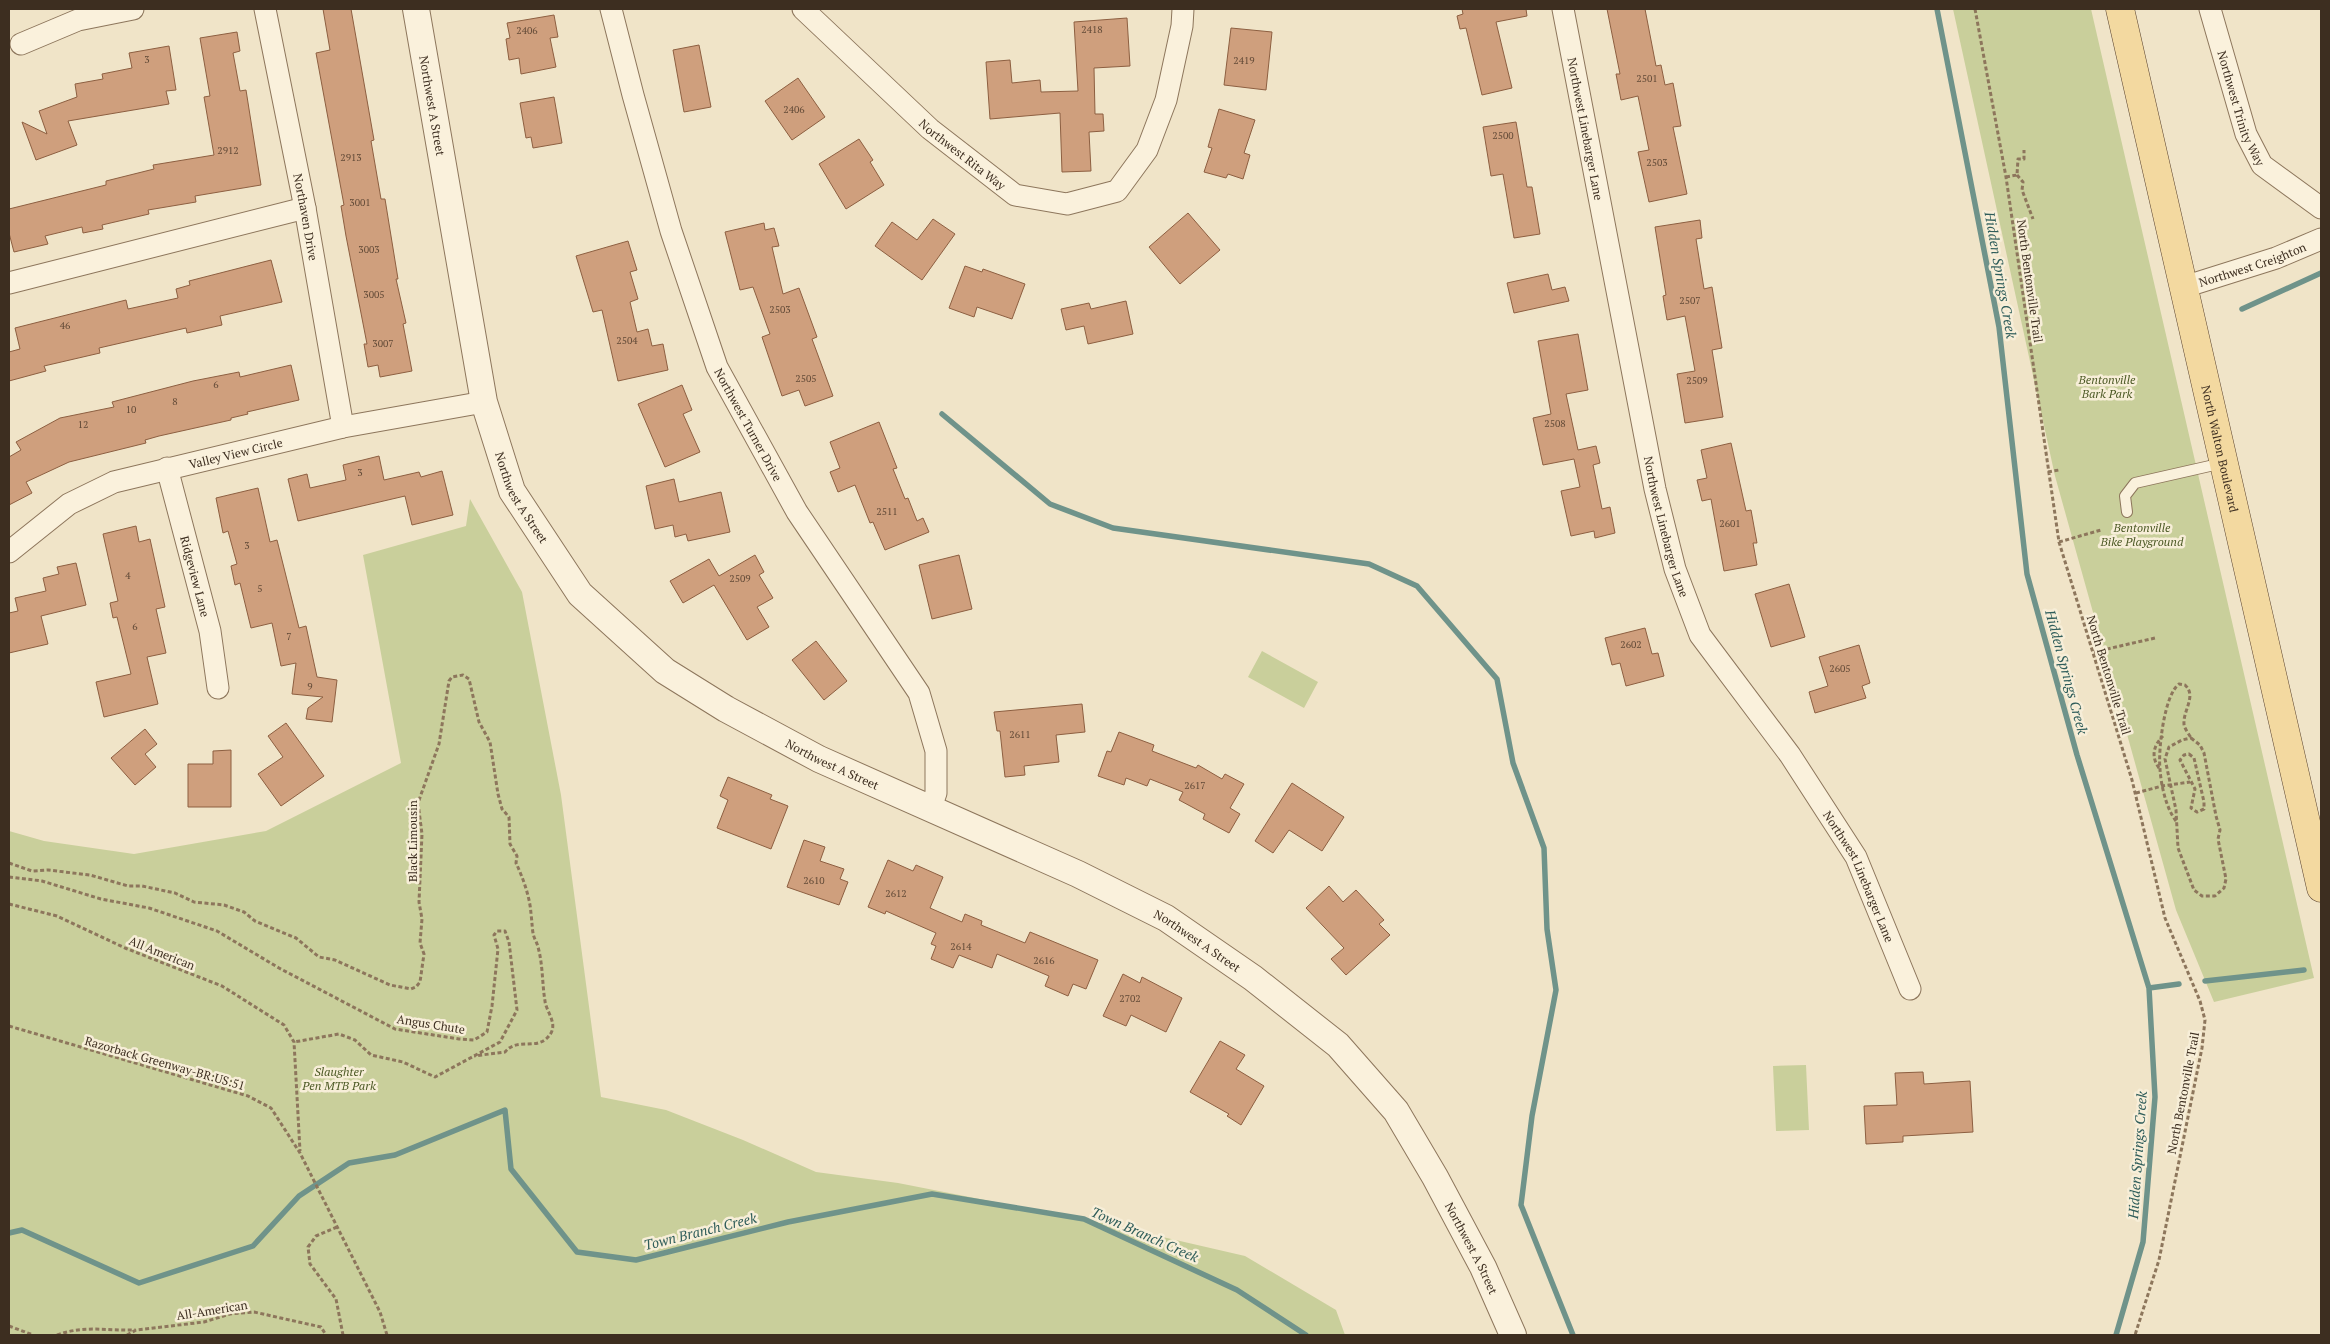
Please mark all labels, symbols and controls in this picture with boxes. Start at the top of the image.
house number: 2418 [1081,23,1103,36]
house number: 2406 [516,24,538,37]
street label: Northwest Trinity Way [2215,49,2269,169]
house number: 3 [144,53,150,66]
street label: Northwest A Street [417,54,449,157]
house number: 2419 [1233,54,1255,67]
street label: Northwest Linebarger Lane [1565,56,1607,201]
house number: 2501 [1636,72,1658,85]
house number: 2406 [783,103,805,116]
street label: Northwest Rita Way [916,115,1010,193]
house number: 2500 [1492,129,1514,142]
house number: 2912 [217,144,239,157]
house number: 2913 [340,151,362,164]
house number: 2503 [1646,156,1668,169]
street label: Northaven Drive [291,172,321,262]
house number: 3001 [349,196,371,209]
water label: Hidden Springs Creek [1980,209,2022,340]
street label: North Bentonville Trail [2014,219,2046,344]
street label: Northwest Creighton [2197,239,2308,289]
house number: 3003 [358,243,380,256]
house number: 3005 [363,288,385,301]
house number: 2507 [1679,294,1701,307]
house number: 2503 [769,303,791,316]
house number: 46 [60,319,71,332]
house number: 2504 [616,334,638,347]
house number: 3007 [372,337,394,350]
street label: Northwest Turner Drive [711,365,786,483]
house number: 2505 [795,372,817,385]
park label: Bentonville Bark Park [2078,372,2136,401]
house number: 2509 [1686,374,1708,387]
house number: 6 [213,378,219,391]
street label: North Walton Boulevard [2199,384,2242,514]
house number: 8 [172,395,178,408]
house number: 10 [126,403,136,416]
house number: 2508 [1544,417,1566,430]
house number: 12 [78,418,88,431]
street label: Valley View Circle [187,434,284,471]
street label: Northwest A Street [493,450,552,546]
street label: Northwest Linebarger Lane [1641,455,1692,599]
house number: 3 [357,466,363,479]
house number: 2511 [876,505,898,518]
house number: 2601 [1719,517,1741,530]
park label: Bentonville Bike Playground [2100,520,2184,549]
street label: Ridgeview Lane [178,534,213,619]
house number: 3 [244,539,250,552]
house number: 4 [125,569,131,582]
house number: 2509 [729,572,751,585]
house number: 5 [257,582,263,595]
water label: Hidden Springs Creek [2041,607,2093,737]
street label: North Bentonville Trail [2084,613,2134,737]
house number: 6 [132,620,138,633]
house number: 7 [286,630,292,643]
house number: 2602 [1620,638,1642,651]
house number: 2605 [1829,662,1851,675]
house number: 9 [307,680,313,693]
house number: 2611 [1009,728,1031,741]
street label: Northwest A Street [783,735,882,792]
house number: 2617 [1184,779,1206,792]
street label: Black Limousin [405,800,420,882]
street label: Northwest Linebarger Lane [1820,808,1898,944]
house number: 2610 [803,874,825,887]
house number: 2612 [885,887,907,900]
street label: Northwest A Street [1152,906,1244,975]
street label: All American [127,933,197,973]
house number: 2614 [950,940,972,953]
house number: 2616 [1033,954,1055,967]
house number: 2702 [1119,992,1141,1005]
street label: Angus Chute [396,1011,466,1037]
street label: North Bentonville Trail [2164,1030,2202,1155]
street label: Razorback Greenway-BR:US:51 [83,1033,247,1093]
park label: Slaughter Pen MTB Park [301,1064,376,1093]
water label: Hidden Springs Creek [2123,1090,2151,1221]
street label: Northwest A Street [1442,1199,1502,1297]
water label: Town Branch Creek [1088,1202,1202,1266]
water label: Town Branch Creek [642,1208,759,1254]
street label: All-American [175,1297,249,1323]

